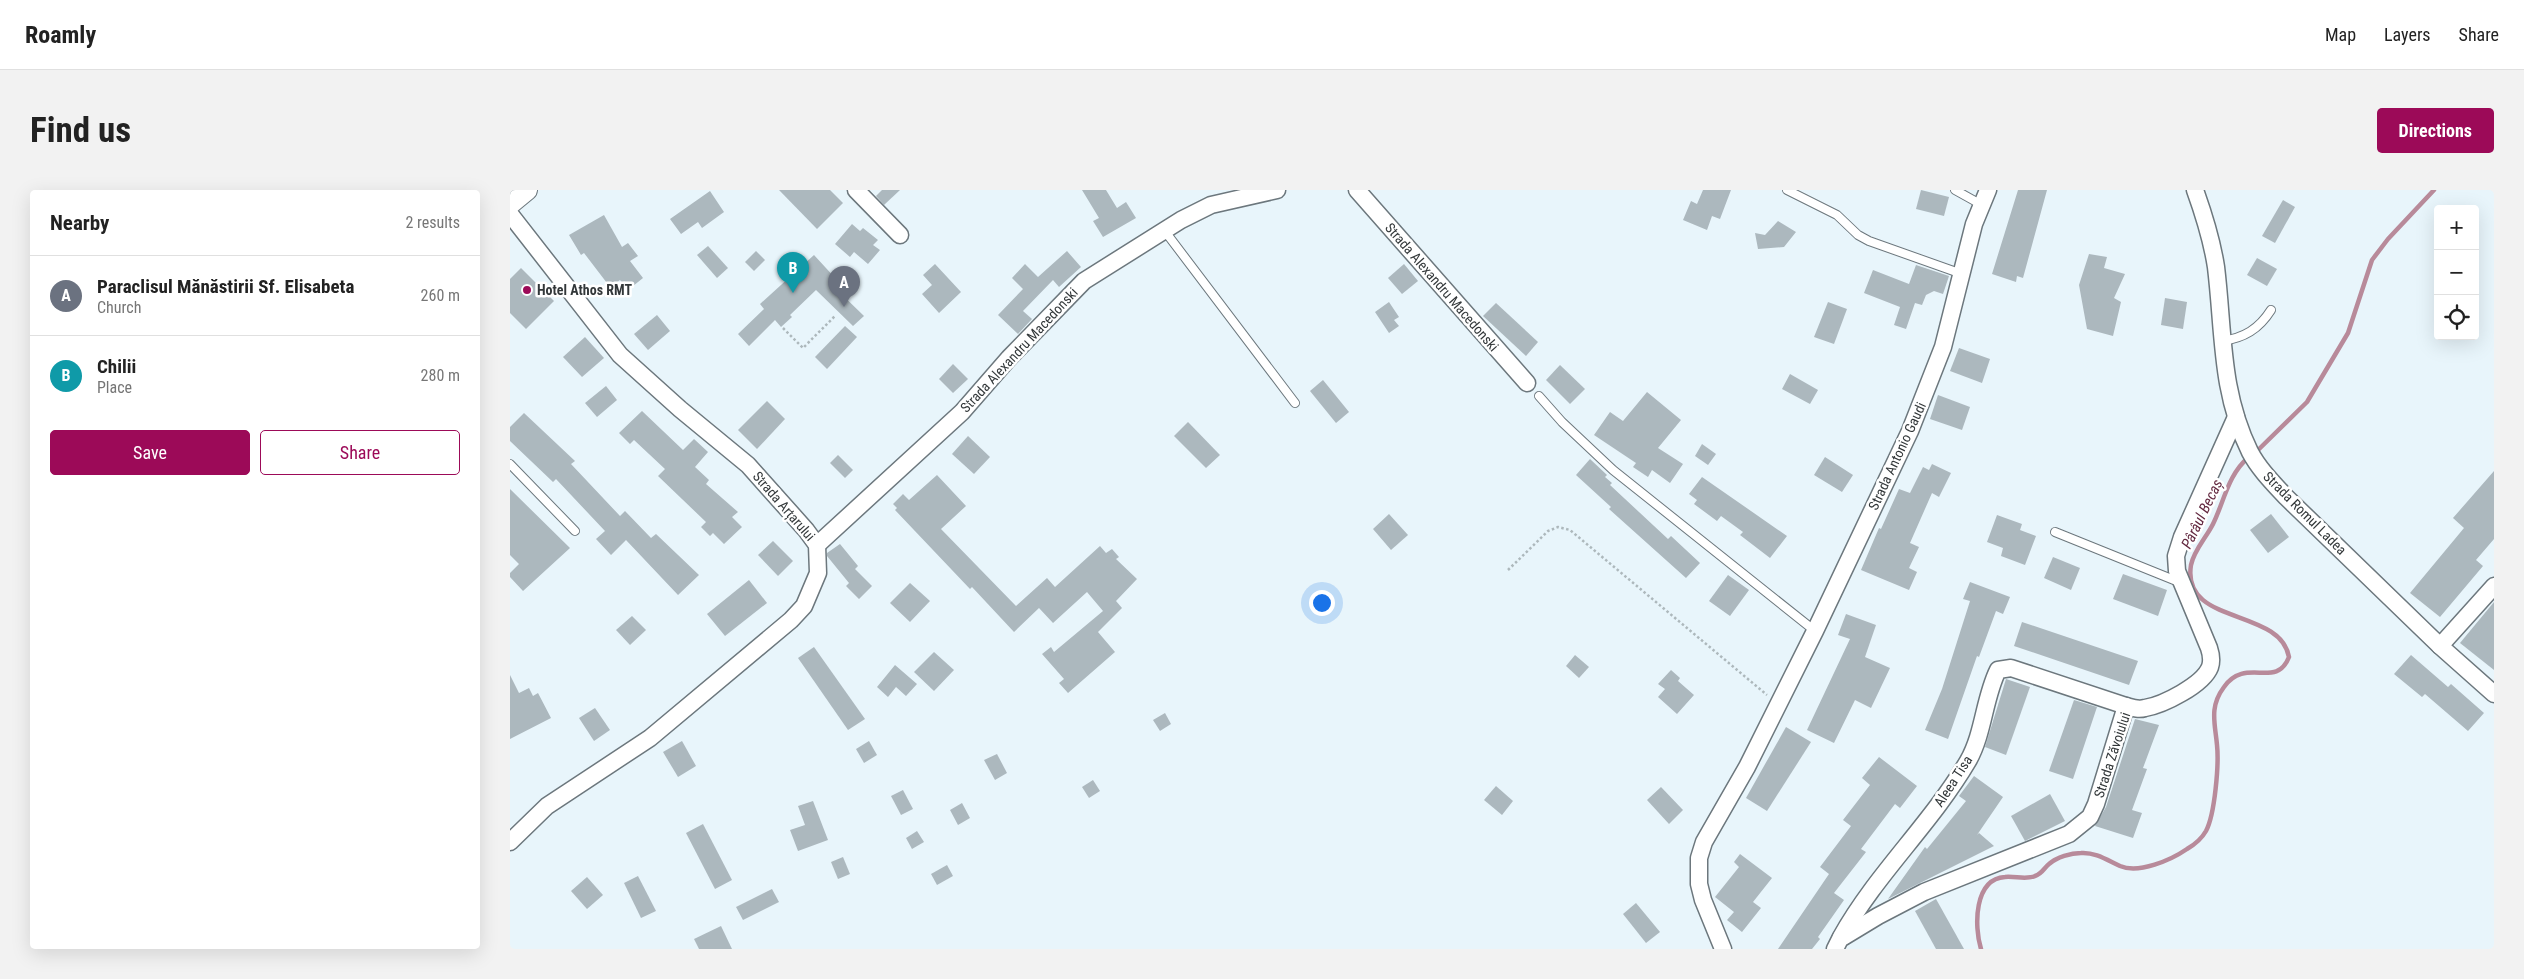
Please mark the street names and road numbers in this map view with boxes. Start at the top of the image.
street label: Strada Alexandru Macedonski [1382,220,1502,354]
street label: Strada Alexandru Macedonski [957,284,1081,416]
street label: Strada Antonio Gaudi [1865,400,1929,512]
street label: Strada Arțarului [749,468,818,545]
street label: Strada Romul Ladea [2260,468,2350,558]
street label: Strada Zăvoiului [2091,710,2133,800]
street label: Aleea Tisa [1931,752,1975,810]

